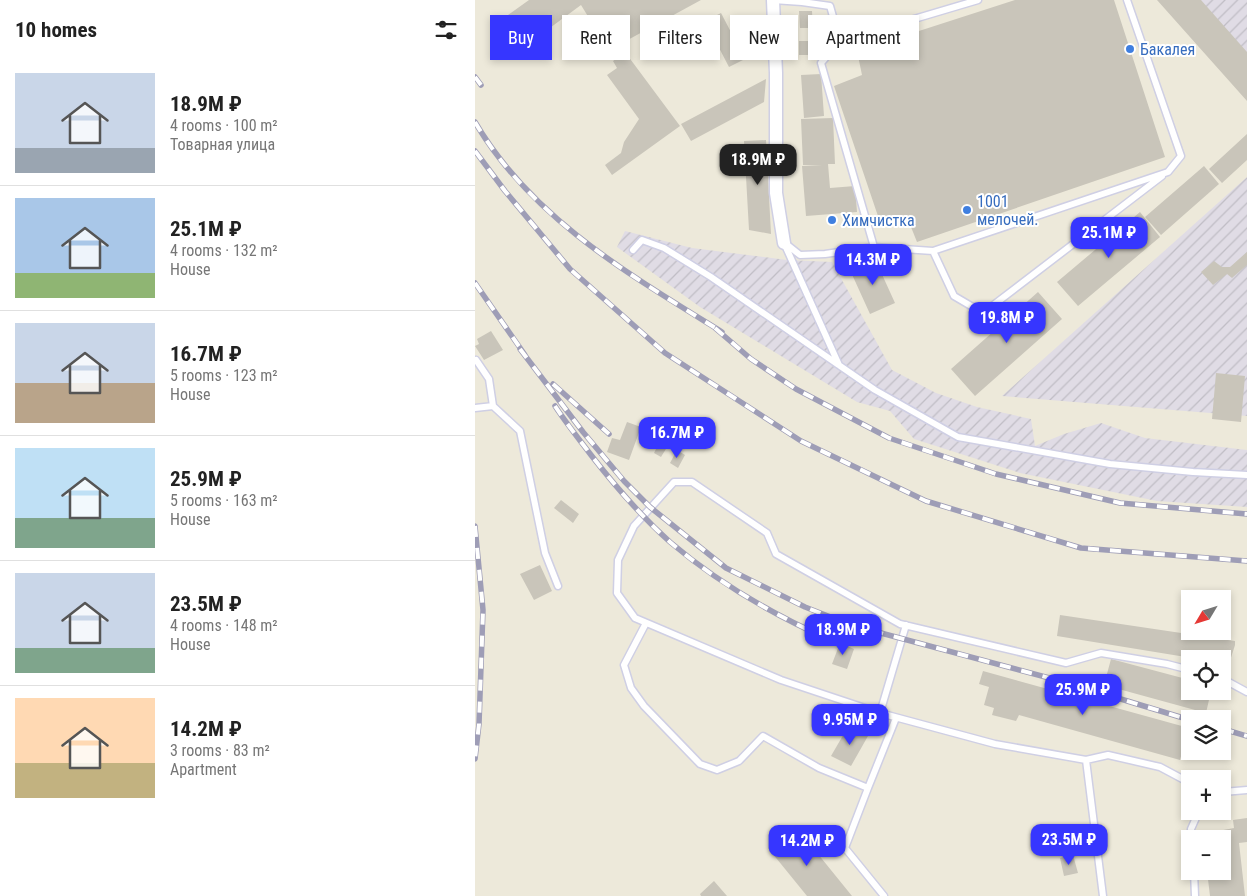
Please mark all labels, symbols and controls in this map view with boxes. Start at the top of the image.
chip: Buy [490,15,552,60]
chip: Rent [562,15,630,60]
chip: Filters [640,15,720,60]
chip: New [730,15,798,60]
chip: Apartment [808,15,919,60]
icon: filters [432,16,460,44]
text: 10 homes [15,18,97,42]
place label: Бакалея [1140,40,1195,59]
marker: Бакалея [1124,43,1136,55]
text: 18.9M ₽ [170,92,242,116]
icon: home [55,93,115,153]
text: 4 rooms · 100 m² [170,116,278,135]
text: Товарная улица [170,135,275,154]
pin: 18.9M ₽ [712,144,804,186]
text: 18.9M ₽ [731,150,785,169]
place label: 1001 мелочей. [977,192,1039,229]
marker: 1001 мелочей. [961,204,973,216]
place label: Химчистка [842,211,915,230]
marker: Химчистка [826,214,838,226]
pin: 25.1M ₽ [1063,216,1155,259]
text: 25.1M ₽ [170,217,242,241]
icon: home [55,218,115,278]
text: 25.1M ₽ [1082,223,1136,242]
text: 4 rooms · 132 m² [170,241,278,260]
pin: 14.3M ₽ [827,244,919,286]
text: 14.3M ₽ [846,250,900,269]
text: House [170,260,210,279]
pin: 19.8M ₽ [961,302,1053,344]
text: 19.8M ₽ [980,308,1034,327]
text: 16.7M ₽ [170,342,242,366]
icon: home [55,343,115,403]
text: 5 rooms · 123 m² [170,366,278,385]
text: House [170,385,210,404]
pin: 16.7M ₽ [631,416,723,459]
text: 16.7M ₽ [650,423,704,442]
text: 25.9M ₽ [170,467,242,491]
icon: home [55,468,115,528]
text: 5 rooms · 163 m² [170,491,278,510]
text: House [170,510,210,529]
north arrow [1181,590,1231,640]
map controls [1181,590,1231,880]
text: 23.5M ₽ [170,592,242,616]
icon: home [55,593,115,653]
pin: 18.9M ₽ [797,614,889,656]
text: 4 rooms · 148 m² [170,616,278,635]
text: 18.9M ₽ [816,620,870,639]
text: House [170,635,210,654]
button: locate [1181,650,1231,700]
pin: 25.9M ₽ [1037,674,1129,716]
text: 25.9M ₽ [1056,680,1110,699]
pin: 9.95M ₽ [804,704,896,746]
text: 9.95M ₽ [823,710,877,729]
button: layers [1181,710,1231,760]
text: 14.2M ₽ [170,717,242,741]
icon: home [55,718,115,778]
text: 3 rooms · 83 m² [170,741,270,760]
text: Apartment [170,760,237,779]
button: + [1181,770,1231,820]
pin: 14.2M ₽ [761,824,853,867]
pin: 23.5M ₽ [1023,824,1115,866]
text: 23.5M ₽ [1042,830,1096,849]
button: − [1181,830,1231,880]
text: 14.2M ₽ [780,831,834,850]

